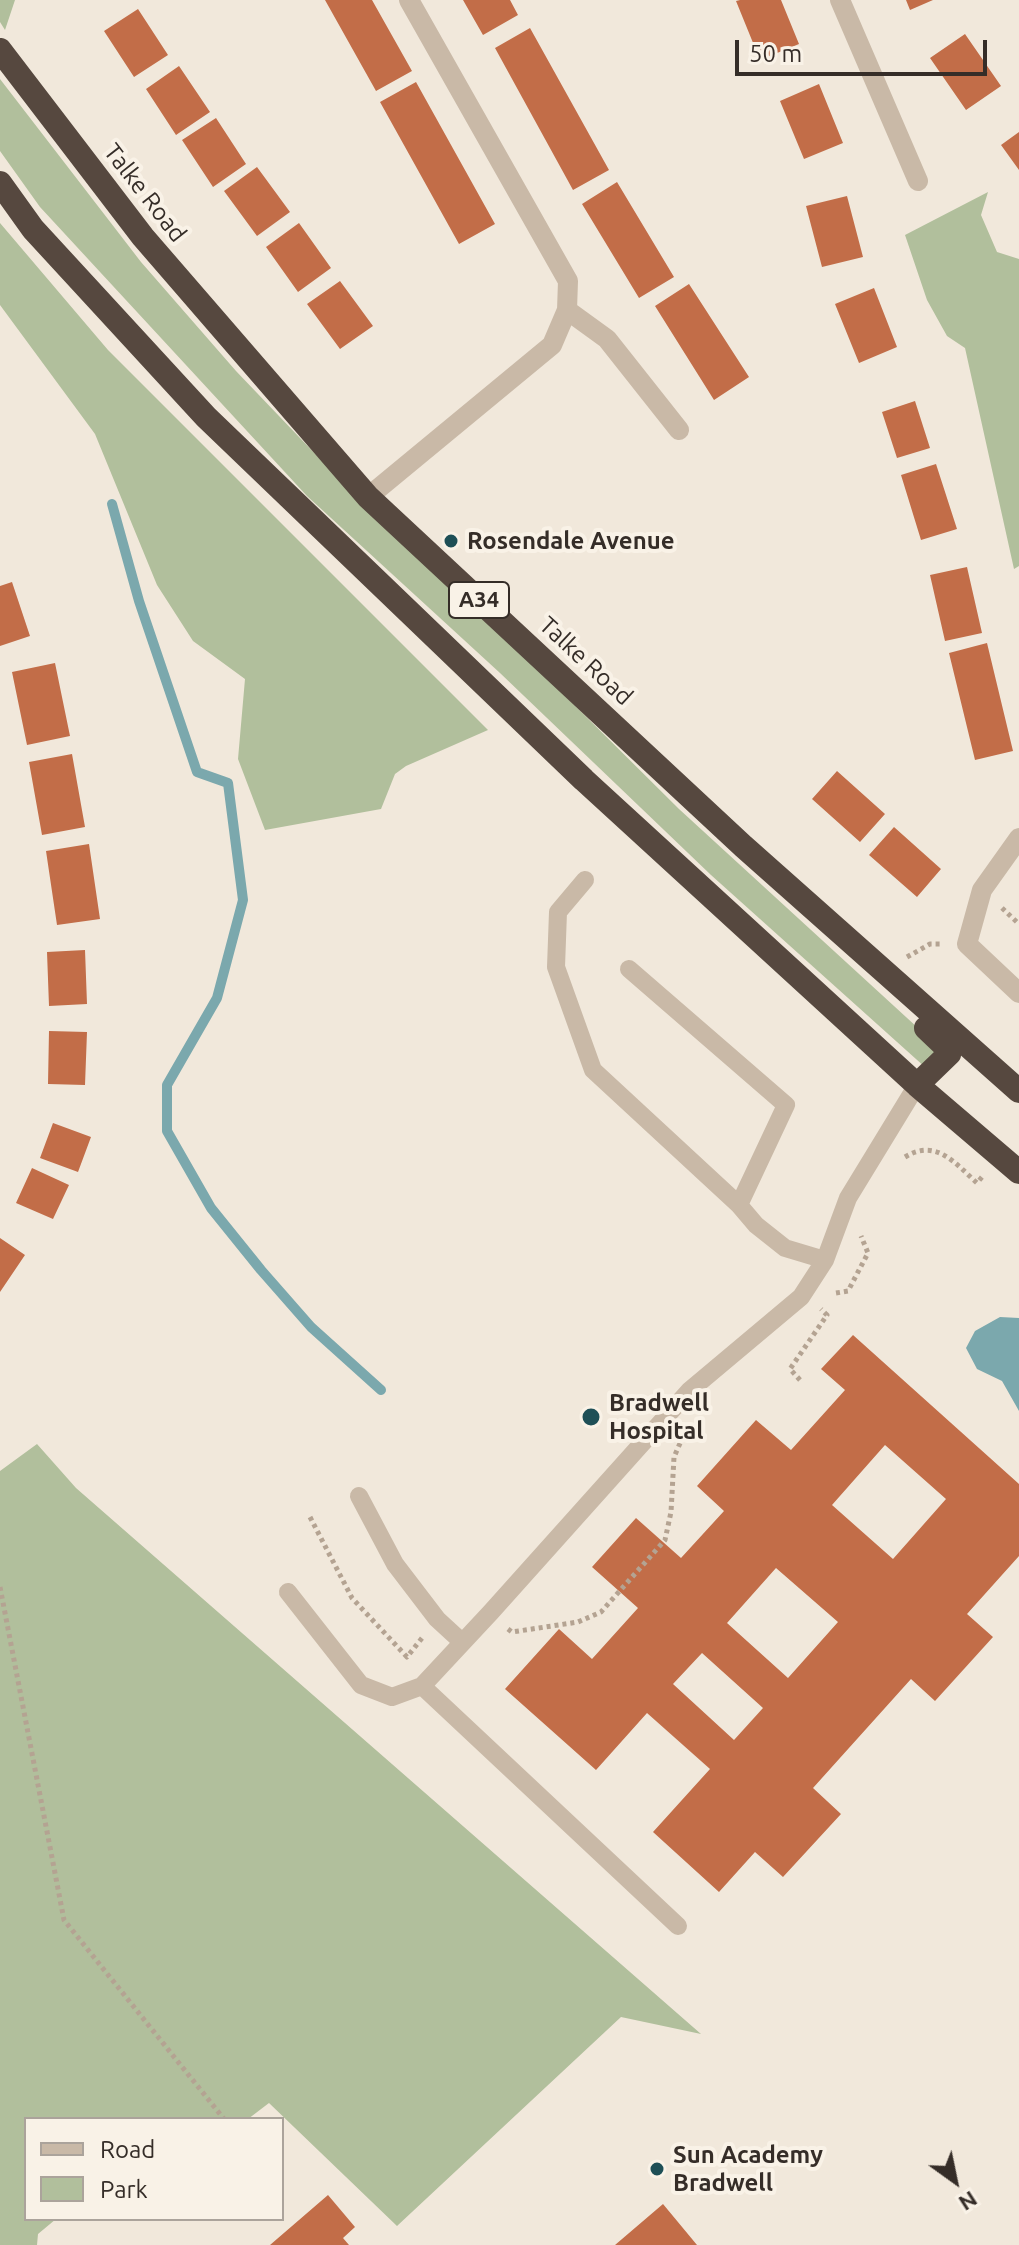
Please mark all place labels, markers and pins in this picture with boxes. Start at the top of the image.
place label: Rosendale Avenue [467,527,675,555]
marker: Rosendale Avenue [442,532,460,550]
place label: Bradwell Hospital [609,1389,709,1445]
marker: Bradwell Hospital [580,1406,602,1428]
place label: Sun Academy Bradwell [673,2141,823,2197]
marker: Sun Academy Bradwell [648,2160,666,2178]

